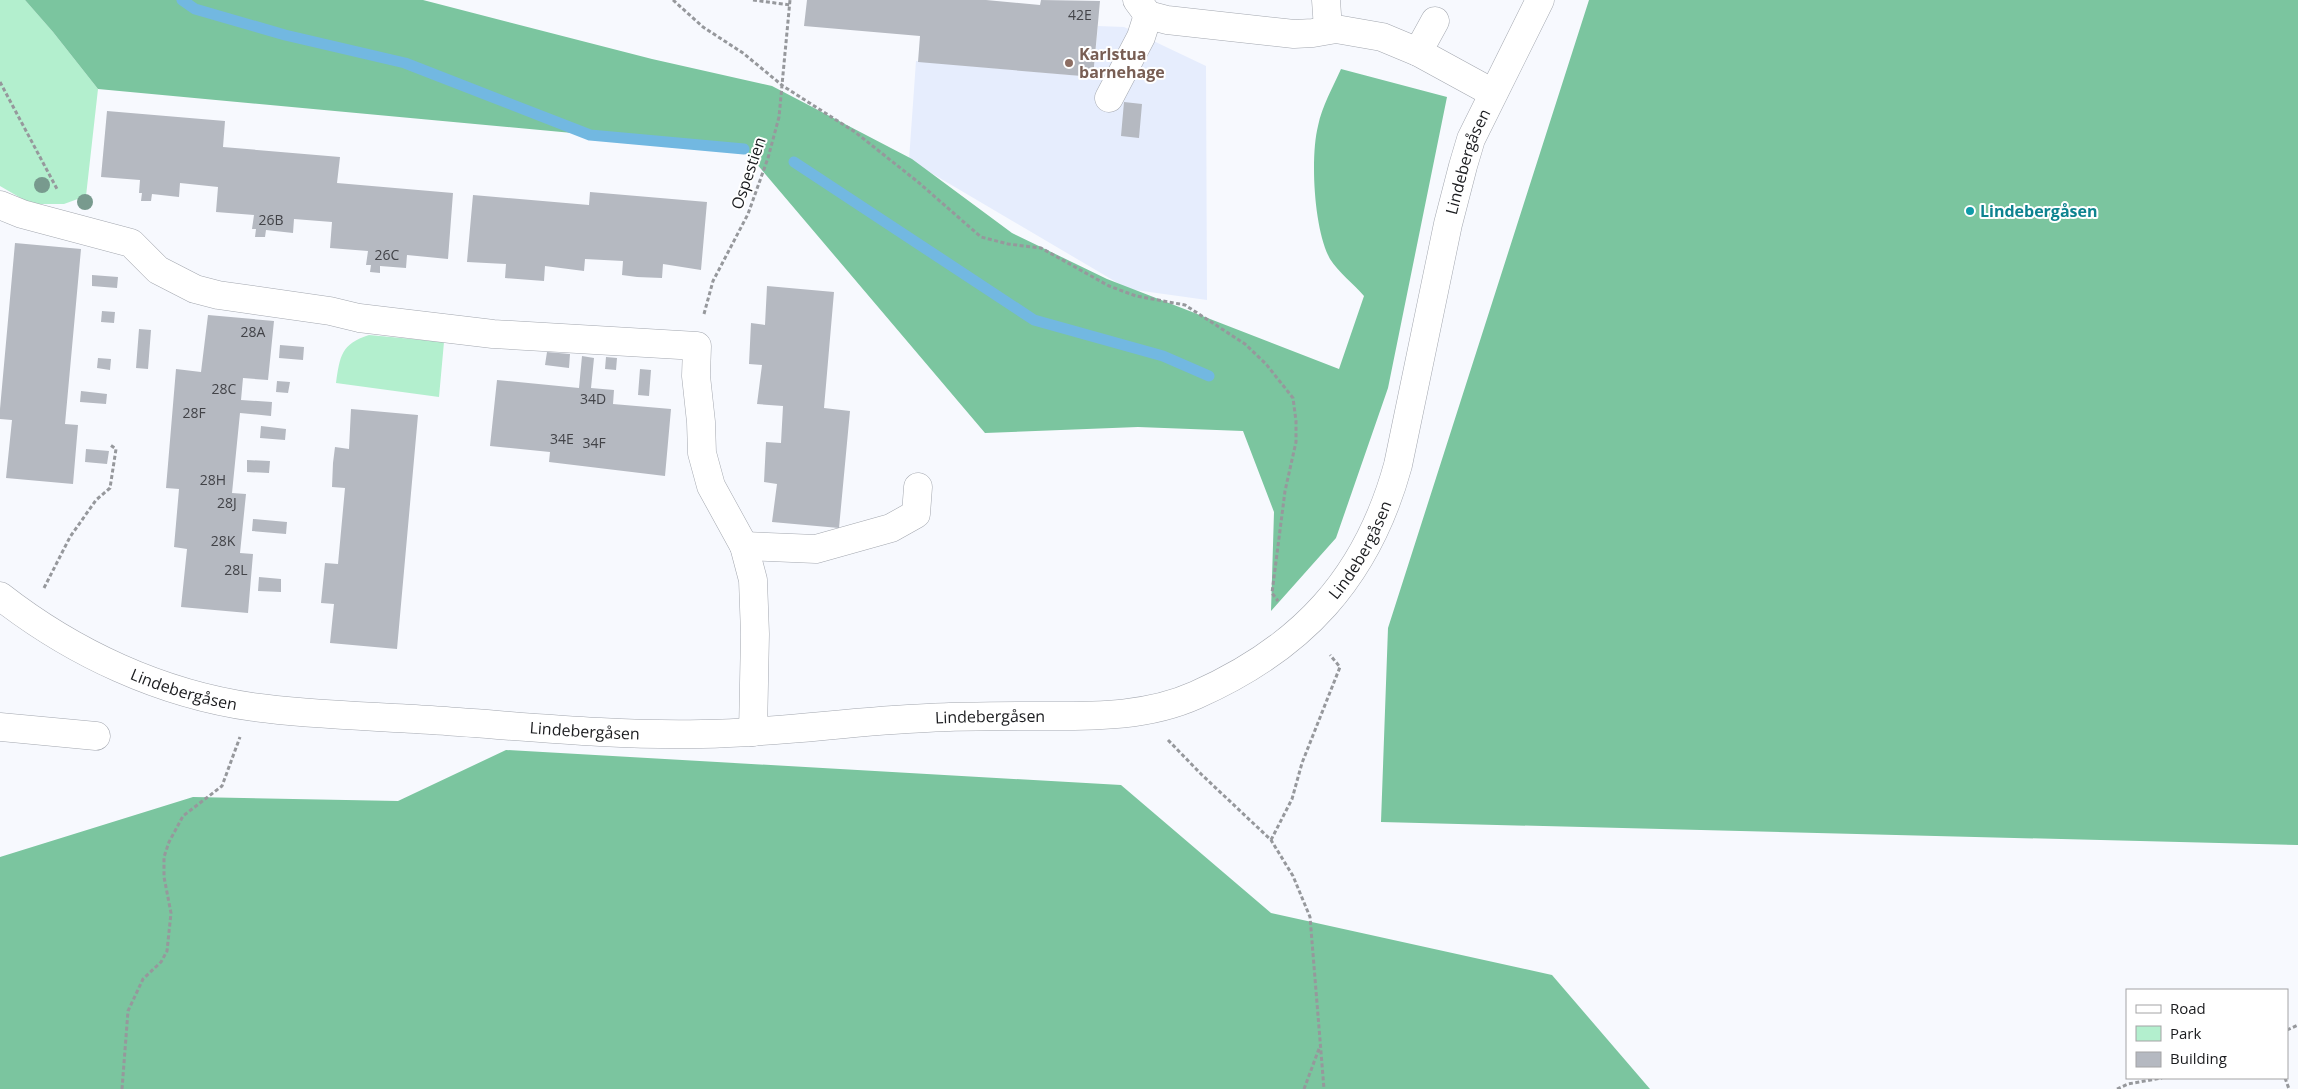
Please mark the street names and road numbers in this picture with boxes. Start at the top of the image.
street label: Lindebergåsen [1440,105,1495,217]
street label: Ospestien [725,134,771,212]
street label: Lindebergåsen [1323,497,1397,604]
street label: Lindebergåsen [127,663,239,715]
street label: Lindebergåsen [934,705,1045,729]
street label: Lindebergåsen [529,716,640,745]

